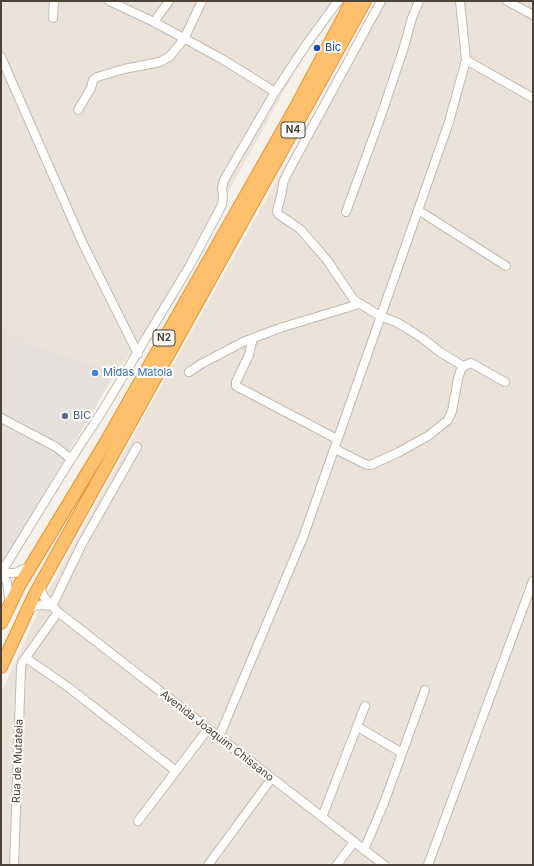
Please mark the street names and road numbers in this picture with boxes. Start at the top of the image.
road number: N4 [281,122,305,138]
road number: N2 [153,330,175,346]
street label: Avenida Joaquim Chissano [158,688,276,784]
street label: Rua de Mutateia [10,719,26,803]

